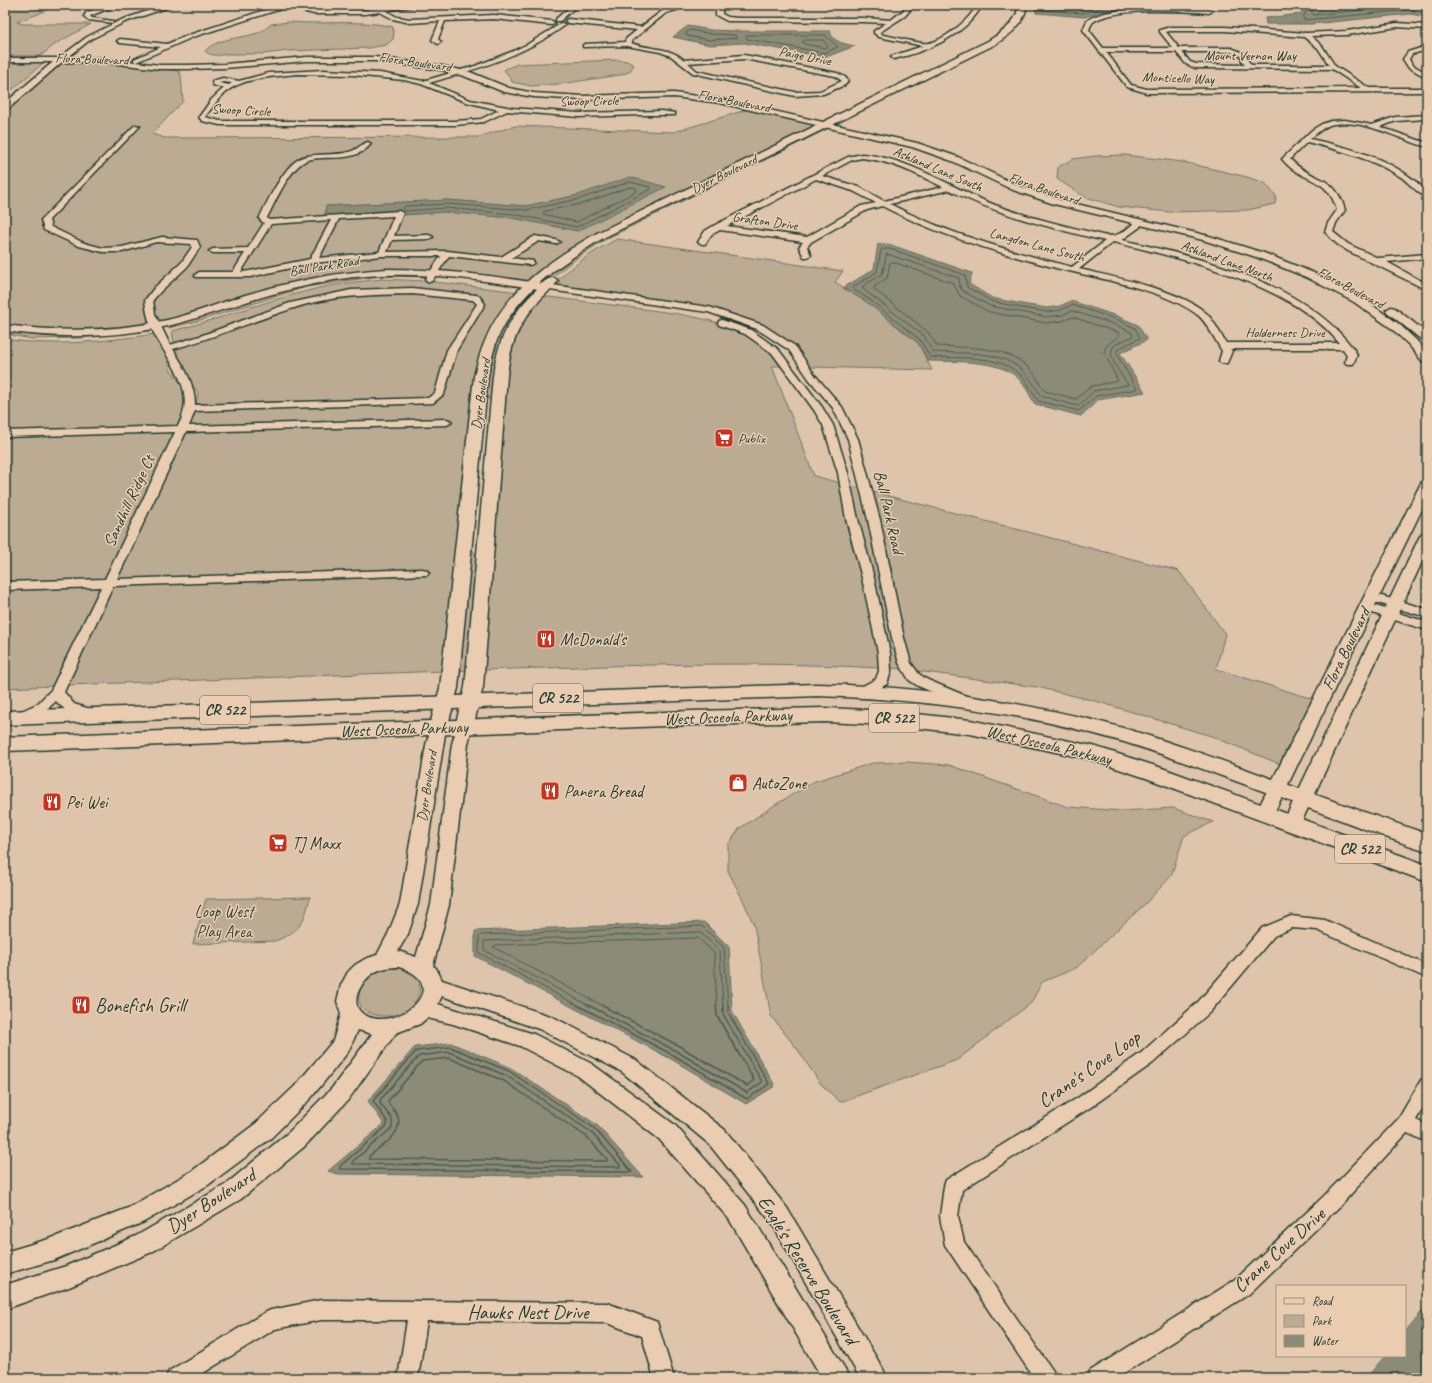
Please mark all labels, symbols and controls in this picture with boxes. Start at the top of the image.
street label: Paige Drive [778,43,834,70]
street label: Mount Vernon Way [1204,47,1297,64]
street label: Flora Boulevard [378,48,455,76]
street label: Flora Boulevard [55,49,131,69]
street label: Monticello Way [1142,68,1215,88]
street label: Flora Boulevard [696,86,774,117]
street label: Swoop Circle [560,92,620,110]
street label: Swoop Circle [211,100,272,120]
street label: Ashland Lane South [891,143,986,196]
street label: Dyer Boulevard [688,150,762,197]
street label: Flora Boulevard [1007,169,1084,210]
street label: Grafton Drive [731,208,800,234]
street label: Langdon Lane South [988,224,1088,266]
street label: Ashland Lane North [1179,237,1276,286]
street label: Ball Park Road [288,252,362,280]
street label: Flora Boulevard [1315,263,1389,314]
street label: Holderness Drive [1245,324,1326,341]
street label: Dyer Boulevard [468,355,495,430]
supermarket icon: Publix [713,427,735,449]
place label: Publix [738,430,766,447]
street label: Sandhill Ridge Ct [99,450,160,550]
street label: Ball Park Road [869,468,910,559]
street label: Flora Boulevard [1317,602,1376,694]
restaurant icon: McDonald's [535,628,557,650]
place label: McDonald's [560,629,628,650]
road number: CR 522 [533,684,583,712]
road number: CR 522 [200,696,250,724]
street label: West Osceola Parkway [664,704,793,730]
road number: CR 522 [869,704,919,732]
street label: West Osceola Parkway [340,716,469,742]
street label: West Osceola Parkway [984,720,1115,770]
street label: Dyer Boulevard [413,747,441,822]
shop icon: AutoZone [727,772,749,794]
place label: AutoZone [752,773,808,794]
restaurant icon: Panera Bread [539,780,561,802]
place label: Panera Bread [564,781,645,802]
restaurant icon: Pei Wei [41,791,63,813]
place label: Pei Wei [66,792,109,813]
supermarket icon: TJ Maxx [267,832,289,854]
place label: TJ Maxx [292,833,342,854]
road number: CR 522 [1335,835,1385,863]
park label: Loop West Play Area [195,901,256,942]
place label: Bonefish Grill [95,993,189,1018]
restaurant icon: Bonefish Grill [70,994,92,1016]
street label: Crane's Cove Loop [1033,1024,1146,1113]
street label: Dyer Boulevard [162,1161,263,1239]
street label: Eagle's Reserve Boulevard [752,1191,866,1352]
street label: Crane Cove Drive [1228,1201,1332,1298]
legend [1276,1285,1406,1357]
text: Road [1312,1293,1334,1309]
street label: Hawks Nest Drive [468,1300,590,1325]
text: Park [1312,1313,1333,1329]
text: Water [1312,1333,1340,1349]

